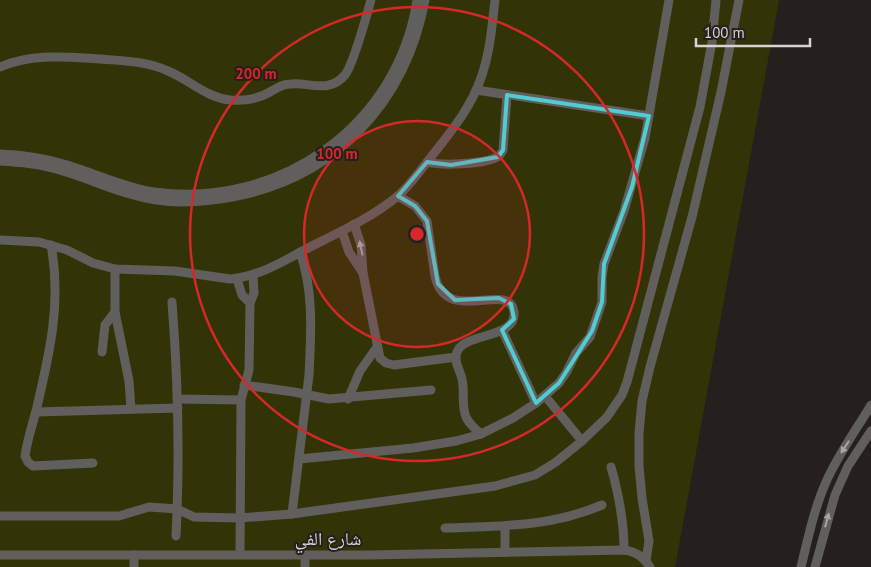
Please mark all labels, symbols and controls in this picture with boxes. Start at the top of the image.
scale bar [696,15,810,47]
text: 100 m [704,23,745,42]
text: 200 m [235,64,277,83]
text: 100 m [316,144,358,163]
centre of rings [408,225,426,243]
one-way arrow [357,240,365,256]
one-way arrow [841,440,850,454]
one-way arrow [823,512,831,527]
street label: شارع الفي [295,527,361,554]

